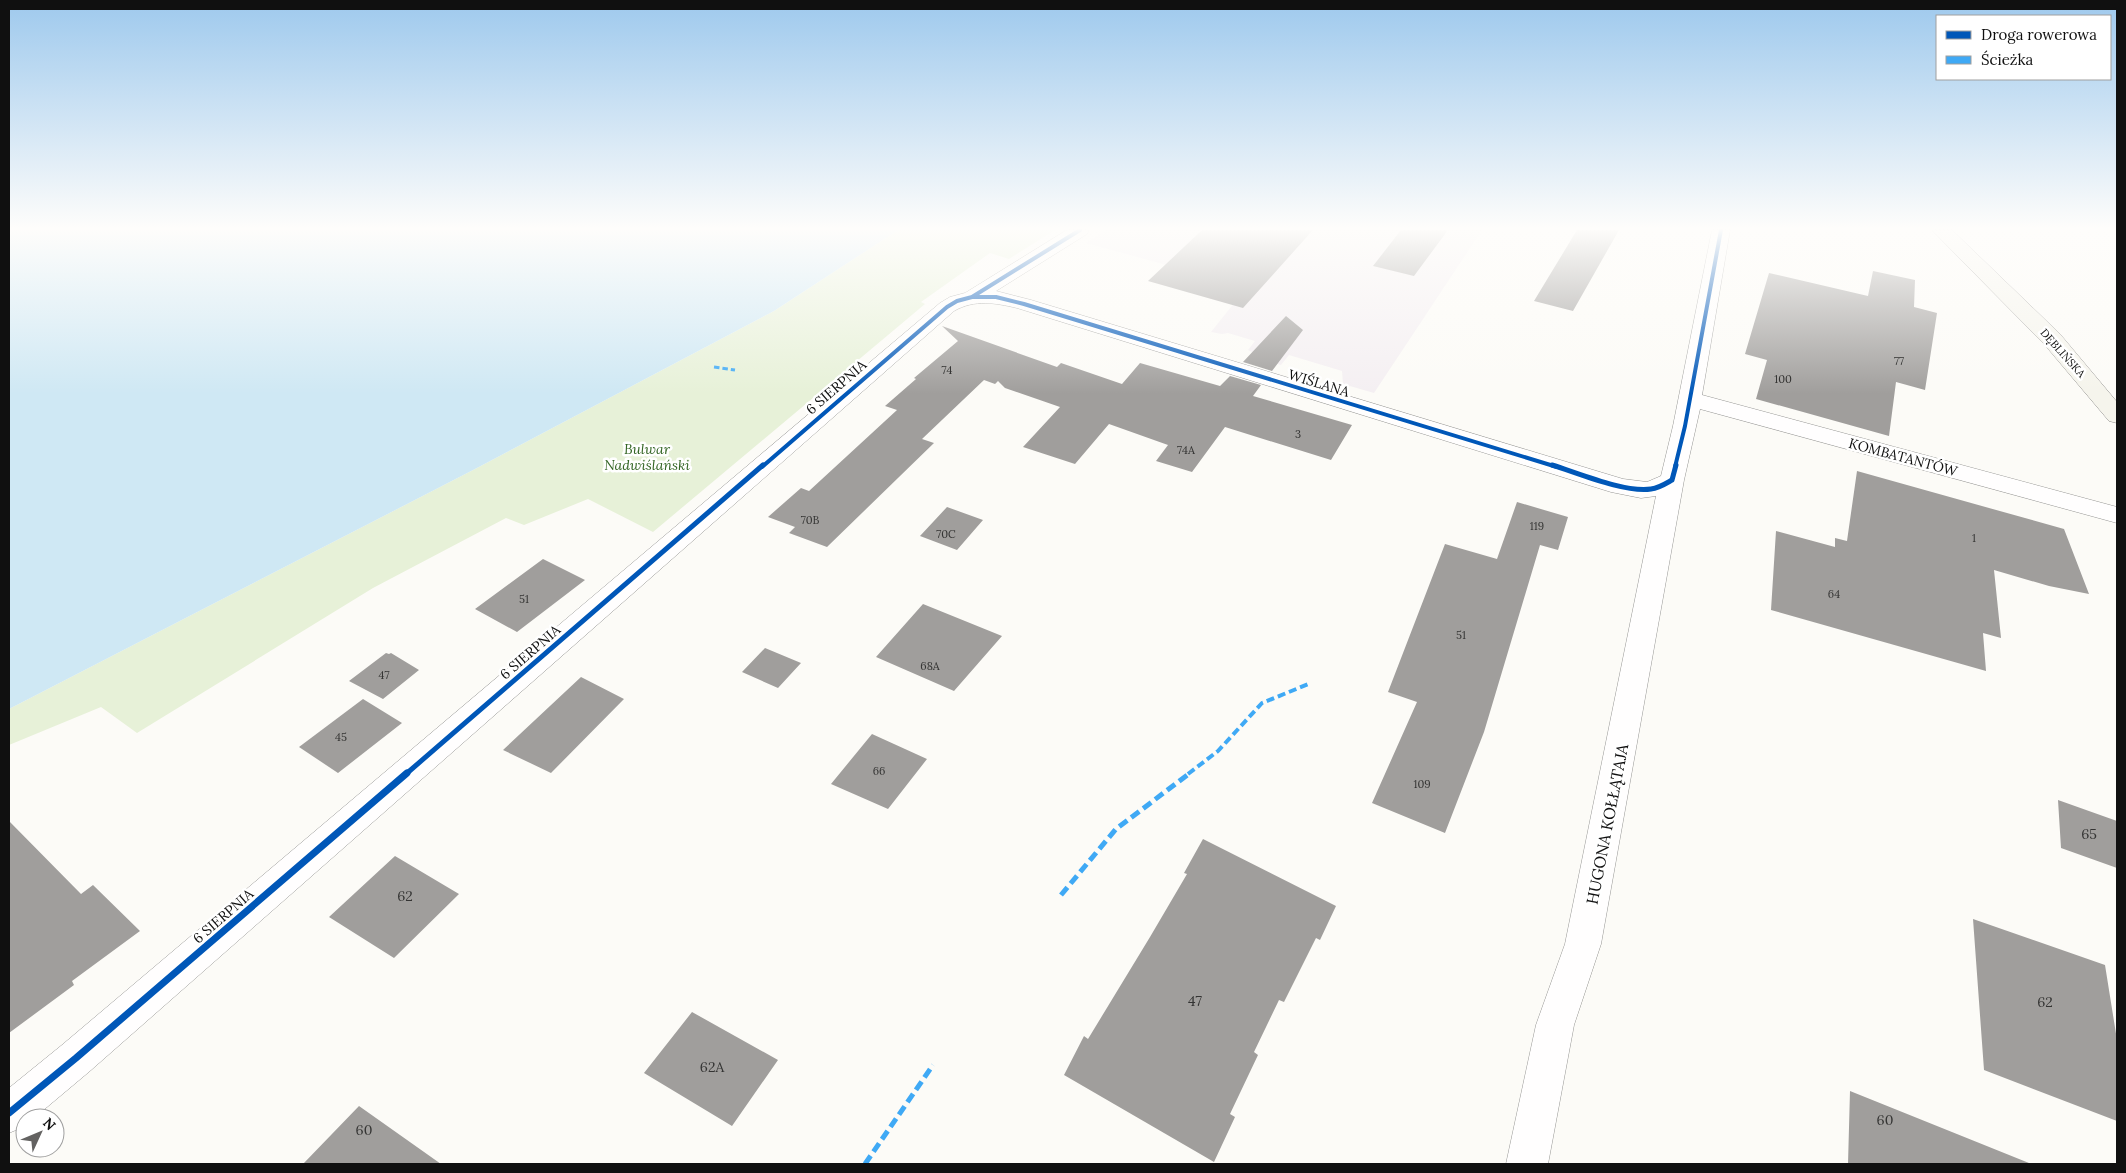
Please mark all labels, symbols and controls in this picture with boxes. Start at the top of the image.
legend [1936,15,2111,80]
text: Droga rowerowa [1981,25,2097,44]
text: Ścieżka [1981,50,2034,69]
street label: DĘBLIŃSKA [2037,326,2089,381]
house number: 77 [1894,354,1904,368]
street label: 6 SIERPNIA [802,356,870,418]
house number: 74 [942,363,952,377]
street label: WIŚLANA [1286,365,1352,401]
house number: 100 [1774,372,1792,386]
house number: 3 [1295,427,1301,441]
street label: KOMBATANTÓW [1847,434,1960,480]
park label: Bulwar Nadwiślański [604,440,690,474]
house number: 74A [1177,443,1196,457]
house number: 70B [801,513,820,527]
house number: 119 [1530,519,1544,533]
house number: 70C [936,527,956,541]
house number: 1 [1972,531,1976,545]
house number: 64 [1828,587,1840,601]
house number: 51 [519,592,529,606]
street label: 6 SIERPNIA [496,621,564,683]
house number: 51 [1456,628,1466,642]
house number: 68A [920,659,941,673]
house number: 47 [378,668,390,682]
house number: 45 [335,730,347,744]
street label: HUGONA KOŁŁĄTAJA [1582,741,1633,906]
house number: 66 [873,764,885,778]
house number: 109 [1413,777,1431,791]
house number: 65 [2081,825,2097,843]
street label: 6 SIERPNIA [189,885,257,947]
house number: 62 [397,887,413,905]
house number: 47 [1188,992,1203,1010]
house number: 62 [2037,993,2053,1011]
house number: 62A [700,1058,724,1076]
north arrow [15,1108,65,1158]
house number: 60 [1877,1111,1893,1129]
text: N [39,1114,60,1134]
house number: 60 [356,1121,372,1139]

